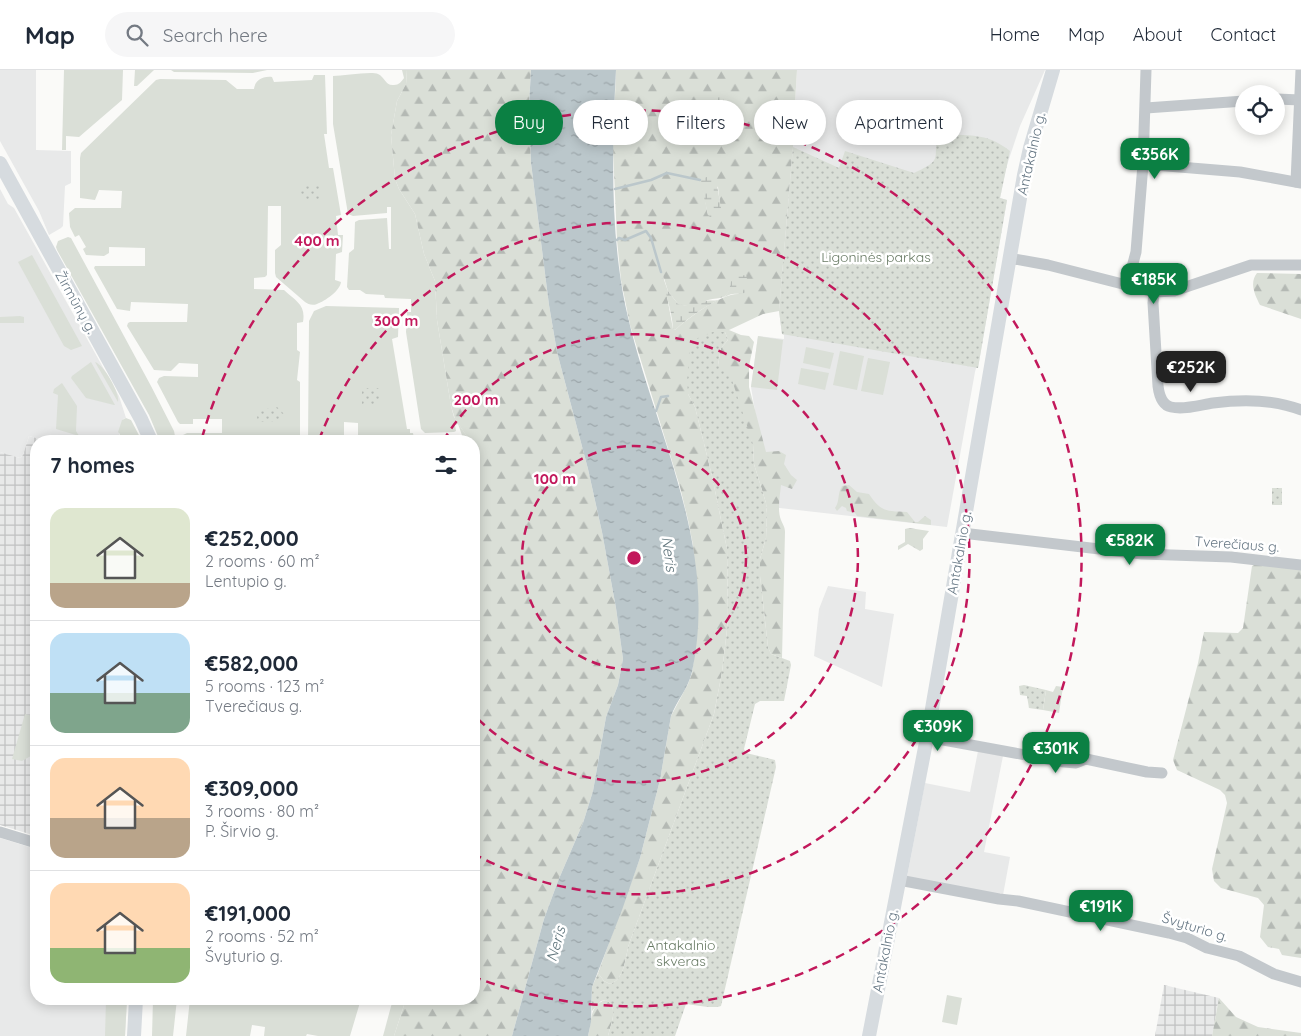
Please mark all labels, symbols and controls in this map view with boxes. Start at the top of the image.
search box [105,12,455,57]
text: Map [25,20,75,50]
icon: search [123,21,151,49]
text: Search here [163,23,268,47]
text: Home [990,23,1040,46]
text: Map [1068,23,1105,46]
text: About [1133,23,1183,46]
text: Contact [1211,23,1276,46]
map controls [1235,85,1285,135]
button: locate [1235,85,1285,135]
chip: Buy [495,100,563,145]
chip: Rent [573,100,648,145]
chip: Filters [658,100,744,145]
chip: New [754,100,826,145]
chip: Apartment [836,100,962,145]
street label: Antakalnio g. [1013,111,1049,197]
pin: €356K [1120,138,1190,180]
text: €356K [1131,144,1179,164]
text: 400 m [294,231,340,250]
park label: Ligoninės parkas [821,248,931,266]
pin: €185K [1119,262,1189,305]
street label: Žirmūnų g. [51,267,101,337]
text: €185K [1132,269,1176,289]
text: 300 m [374,311,418,330]
pin: €252K [1156,350,1226,393]
text: €252K [1167,357,1215,377]
text: 200 m [454,390,499,409]
icon: filters [432,451,460,479]
text: 7 homes [50,452,135,478]
text: 100 m [534,469,576,488]
street label: Antakalnio g. [943,510,975,596]
pin: €582K [1095,524,1165,566]
text: €252,000 [205,525,299,551]
icon: home [90,528,150,588]
text: €582K [1106,530,1154,550]
street label: Tverečiaus g. [1194,532,1280,556]
water label: Neris [658,535,682,574]
centre of rings [625,549,643,567]
text: 2 rooms · 60 m² [205,551,319,571]
text: Lentupio g. [205,571,286,591]
text: €582,000 [205,650,298,676]
icon: home [90,653,150,713]
text: 5 rooms · 123 m² [205,676,324,696]
text: Tverečiaus g. [205,696,302,716]
pin: €309K [903,710,973,752]
text: €309K [914,716,962,736]
pin: €301K [1021,732,1091,774]
text: €301K [1033,738,1079,758]
text: €309,000 [205,775,298,801]
icon: home [90,778,150,838]
text: 3 rooms · 80 m² [205,801,319,821]
text: P. Širvio g. [205,821,278,841]
pin: €191K [1066,890,1136,932]
text: €191K [1080,896,1122,916]
text: €191,000 [205,900,291,926]
icon: home [90,903,150,963]
street label: Antakalnio g. [868,908,902,994]
street label: Švyturio g. [1160,908,1230,946]
water label: Neris [542,923,570,964]
text: 2 rooms · 52 m² [205,926,319,946]
park label: Antakalnio skveras [646,936,716,970]
text: Švyturio g. [205,946,283,966]

